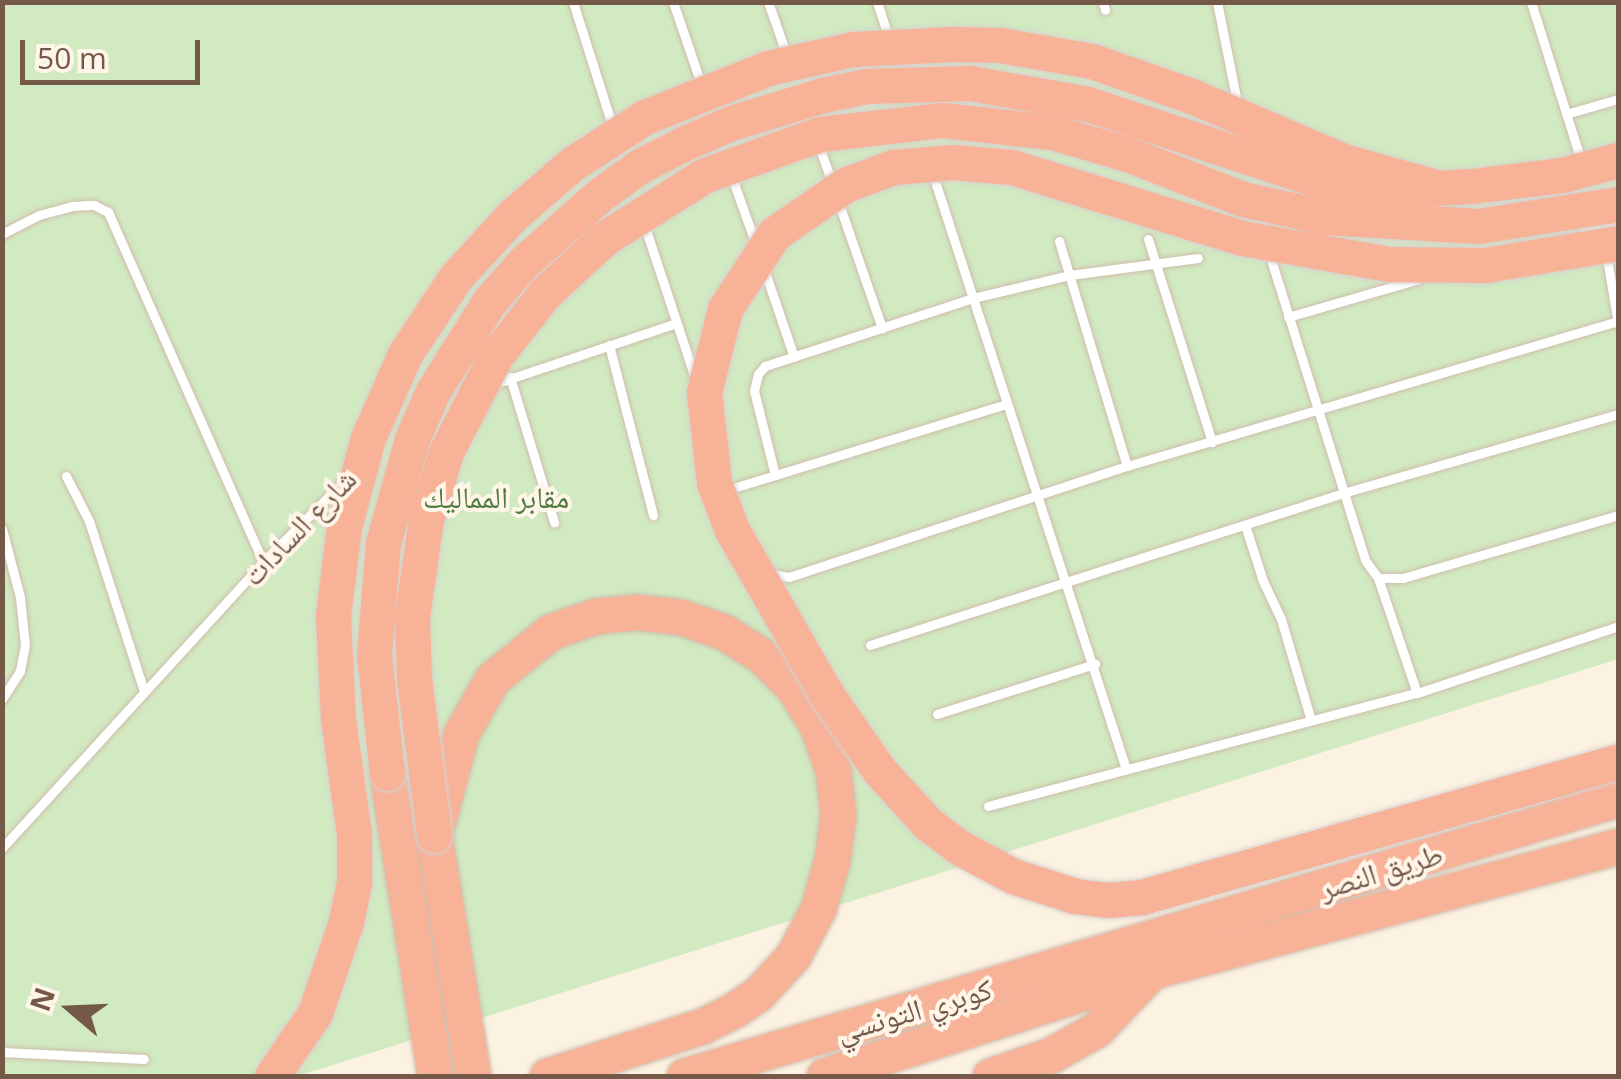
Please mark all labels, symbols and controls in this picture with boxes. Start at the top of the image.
scale bar [25,20,205,82]
text: 50 m [37,37,107,78]
street label: شارع السادات [234,461,364,593]
park label: مقابر المماليك [423,479,569,515]
street label: طريق النصر [1315,835,1447,907]
north arrow [20,959,120,1059]
street label: كوبري التونسي [832,971,996,1049]
text: N [20,982,63,1016]

